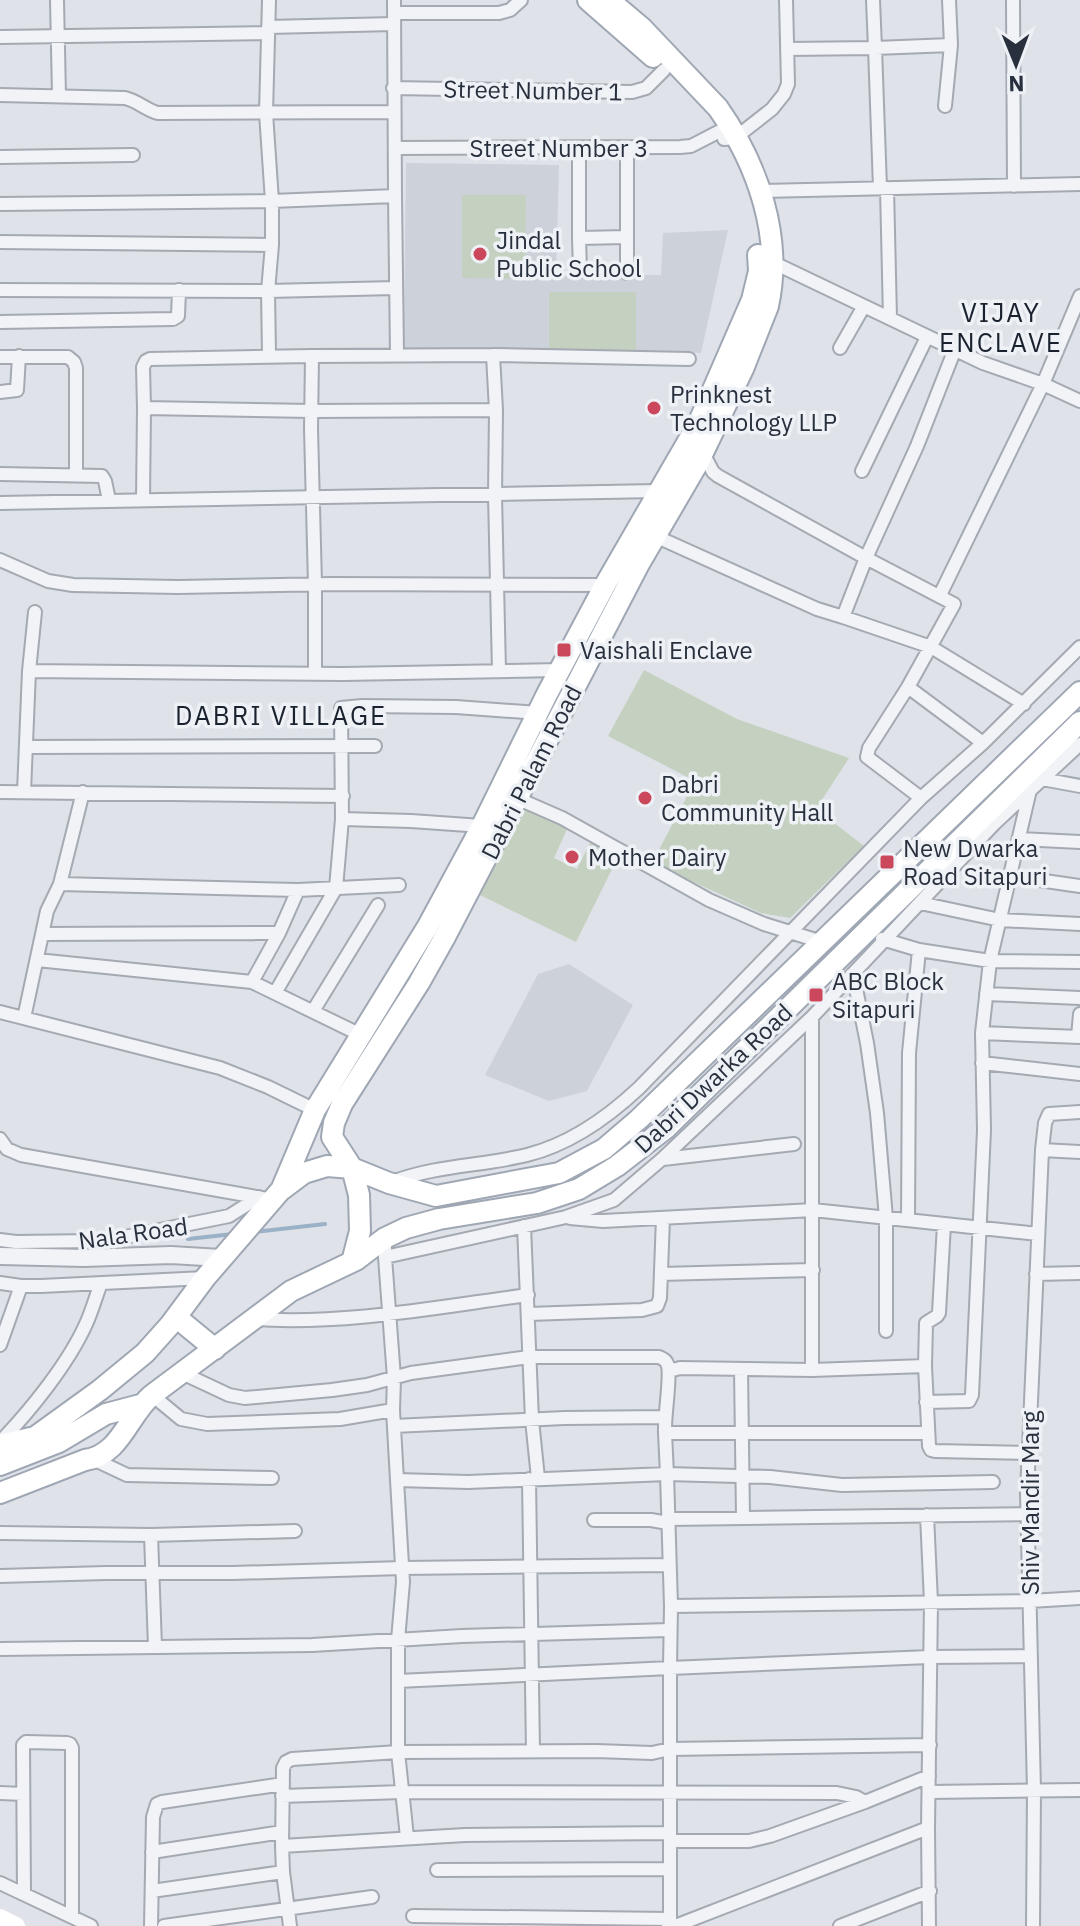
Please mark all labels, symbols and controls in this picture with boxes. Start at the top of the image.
north arrow [976,24,1056,104]
text: N [1008,70,1025,99]
street label: Street Number 1 [443,72,623,108]
street label: Street Number 3 [469,132,649,164]
place label: Jindal Public School [496,224,641,284]
marker: Jindal Public School [471,245,489,263]
district label: VIJAY ENCLAVE [939,295,1063,359]
place label: Prinknest Technology LLP [670,378,837,438]
marker: Prinknest Technology LLP [645,399,663,417]
place label: Vaishali Enclave [580,634,753,666]
marker: Vaishali Enclave [555,641,573,659]
street label: Dabri Palam Road [473,679,589,865]
district label: DABRI VILLAGE [175,698,387,732]
place label: Dabri Community Hall [661,768,833,828]
marker: Dabri Community Hall [636,789,654,807]
place label: New Dwarka Road Sitapuri [903,832,1047,892]
place label: Mother Dairy [588,841,727,873]
marker: Mother Dairy [563,848,581,866]
marker: New Dwarka Road Sitapuri [878,853,896,871]
place label: ABC Block Sitapuri [832,965,944,1025]
marker: ABC Block Sitapuri [807,986,825,1004]
street label: Dabri Dwarka Road [627,996,799,1160]
street label: Nala Road [76,1210,190,1256]
street label: Shiv Mandir Marg [1014,1410,1046,1595]

